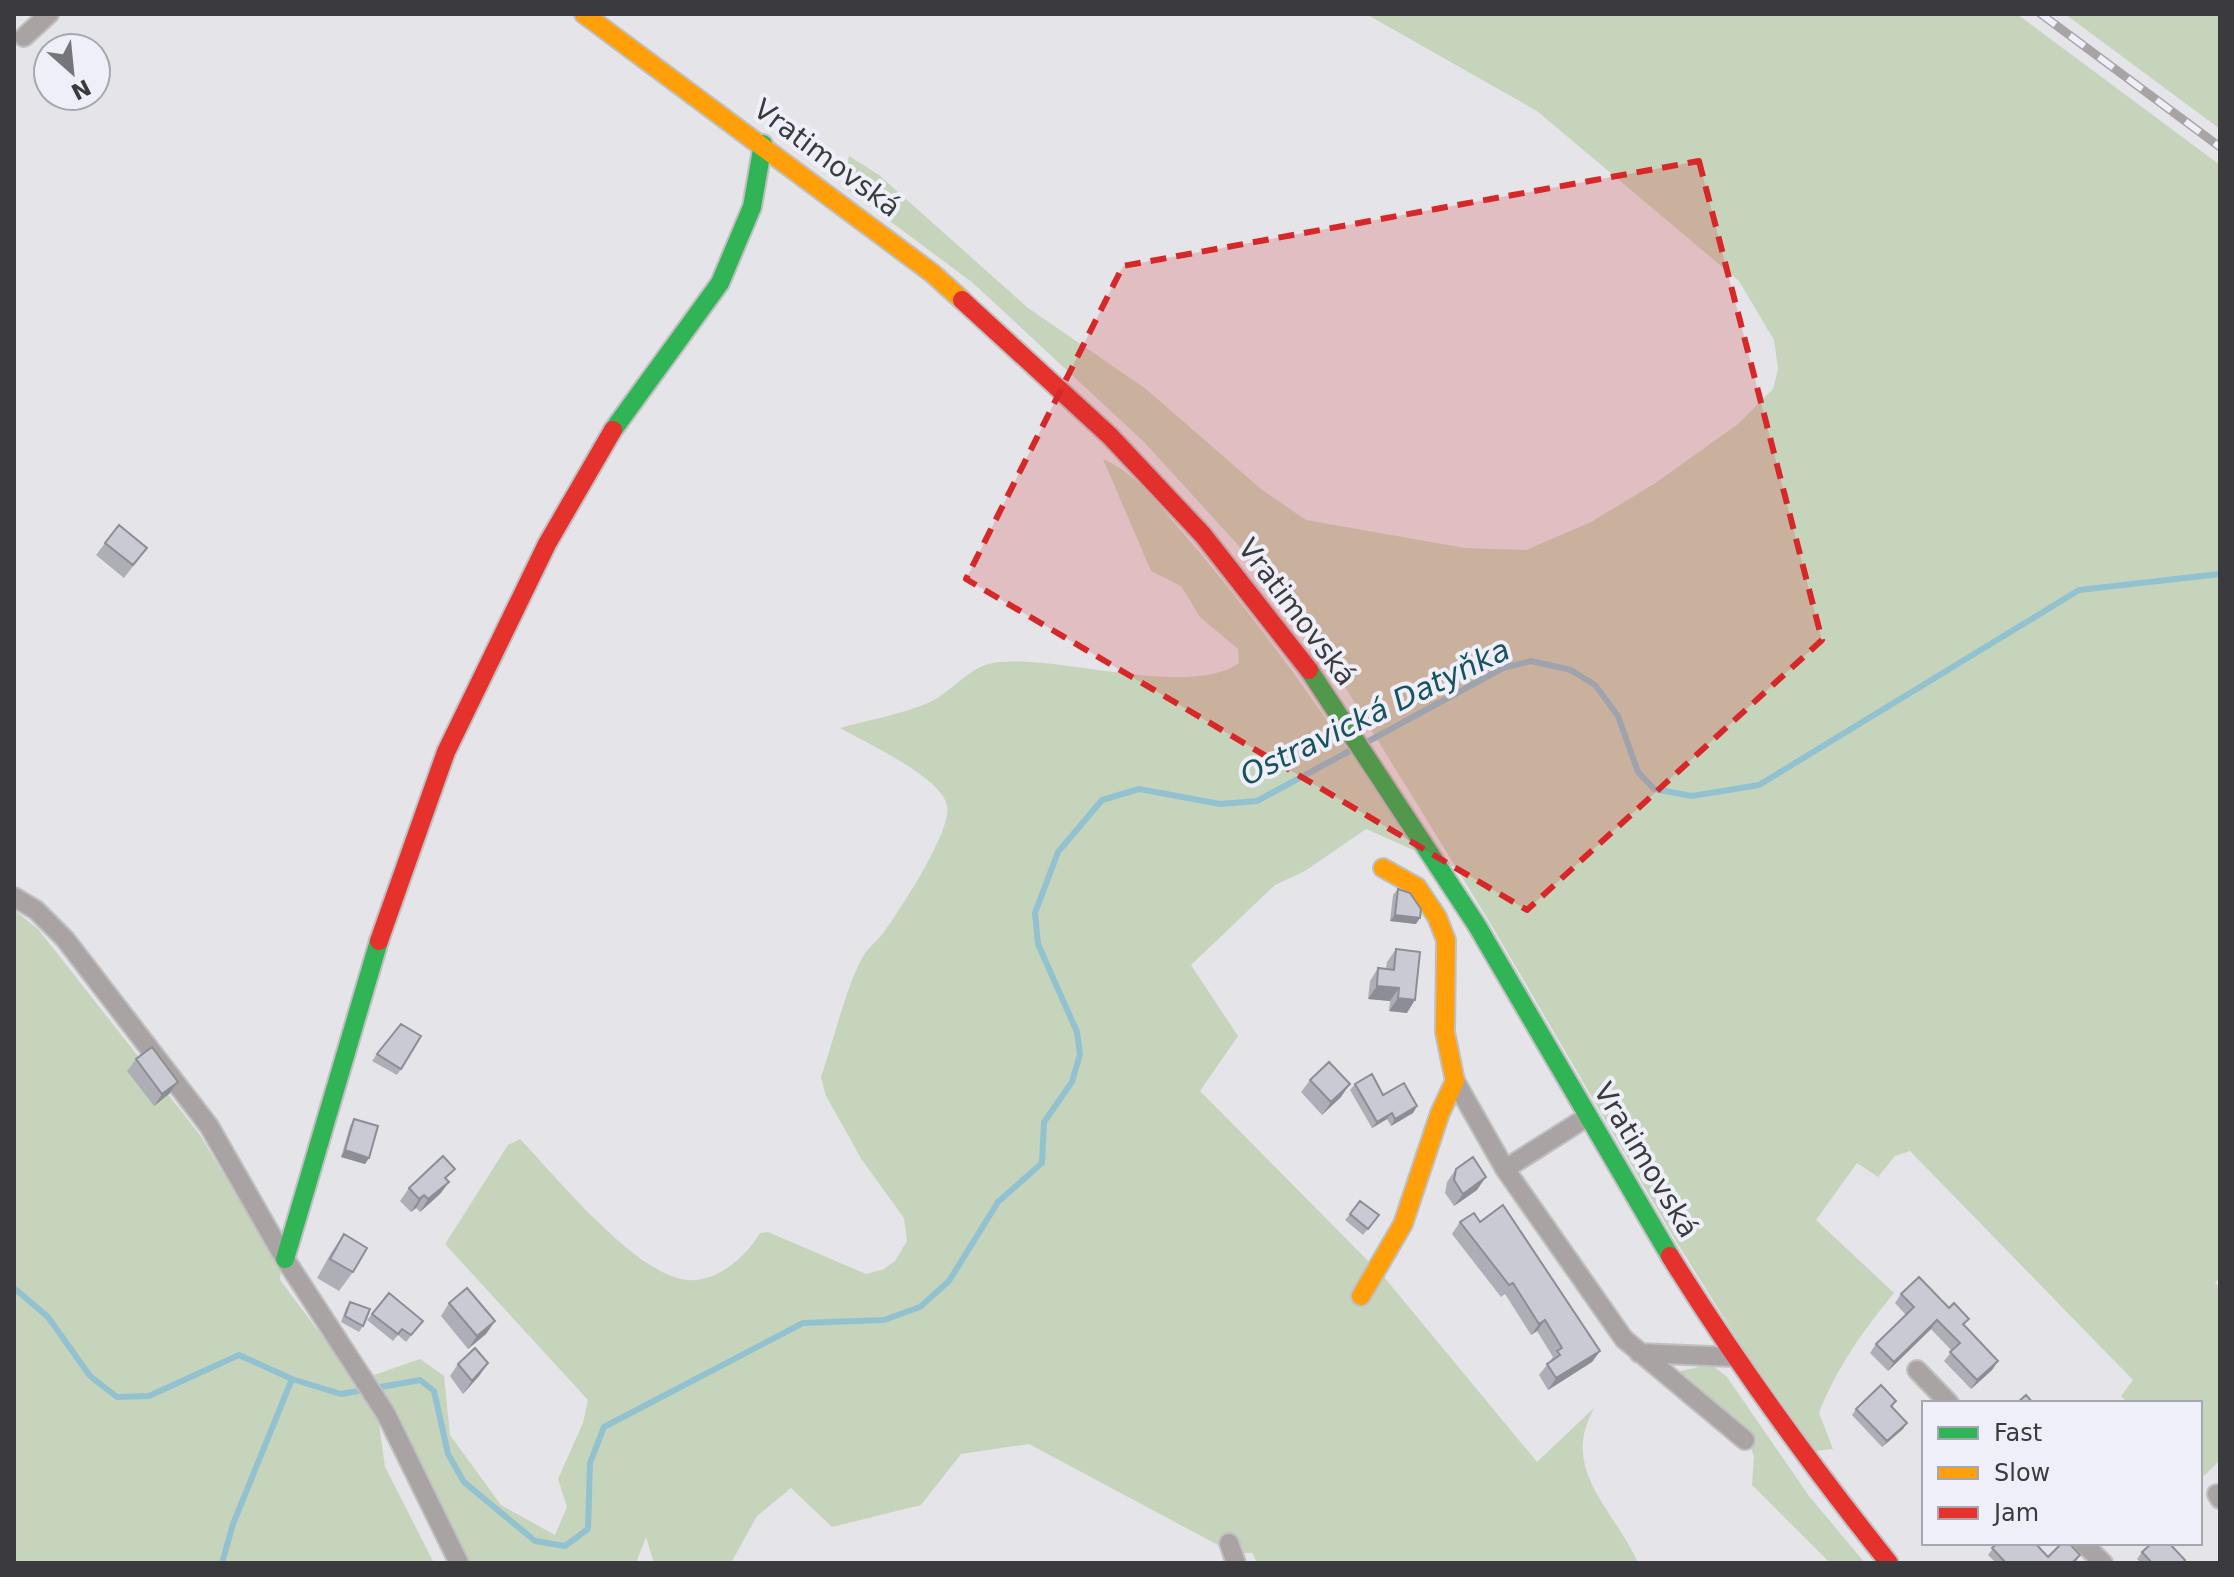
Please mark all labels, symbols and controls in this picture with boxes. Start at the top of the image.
north arrow [32,32,112,112]
text: N [67,74,95,105]
street label: Vratimovská [747,92,907,224]
street label: Vratimovská [1231,532,1363,692]
water label: Ostravická Datyňka [1235,632,1515,792]
street label: Vratimovská [1587,1076,1705,1244]
legend [1922,1401,2202,1545]
text: Fast [1994,1419,2042,1447]
text: Slow [1994,1459,2050,1487]
text: Jam [1992,1499,2039,1527]

